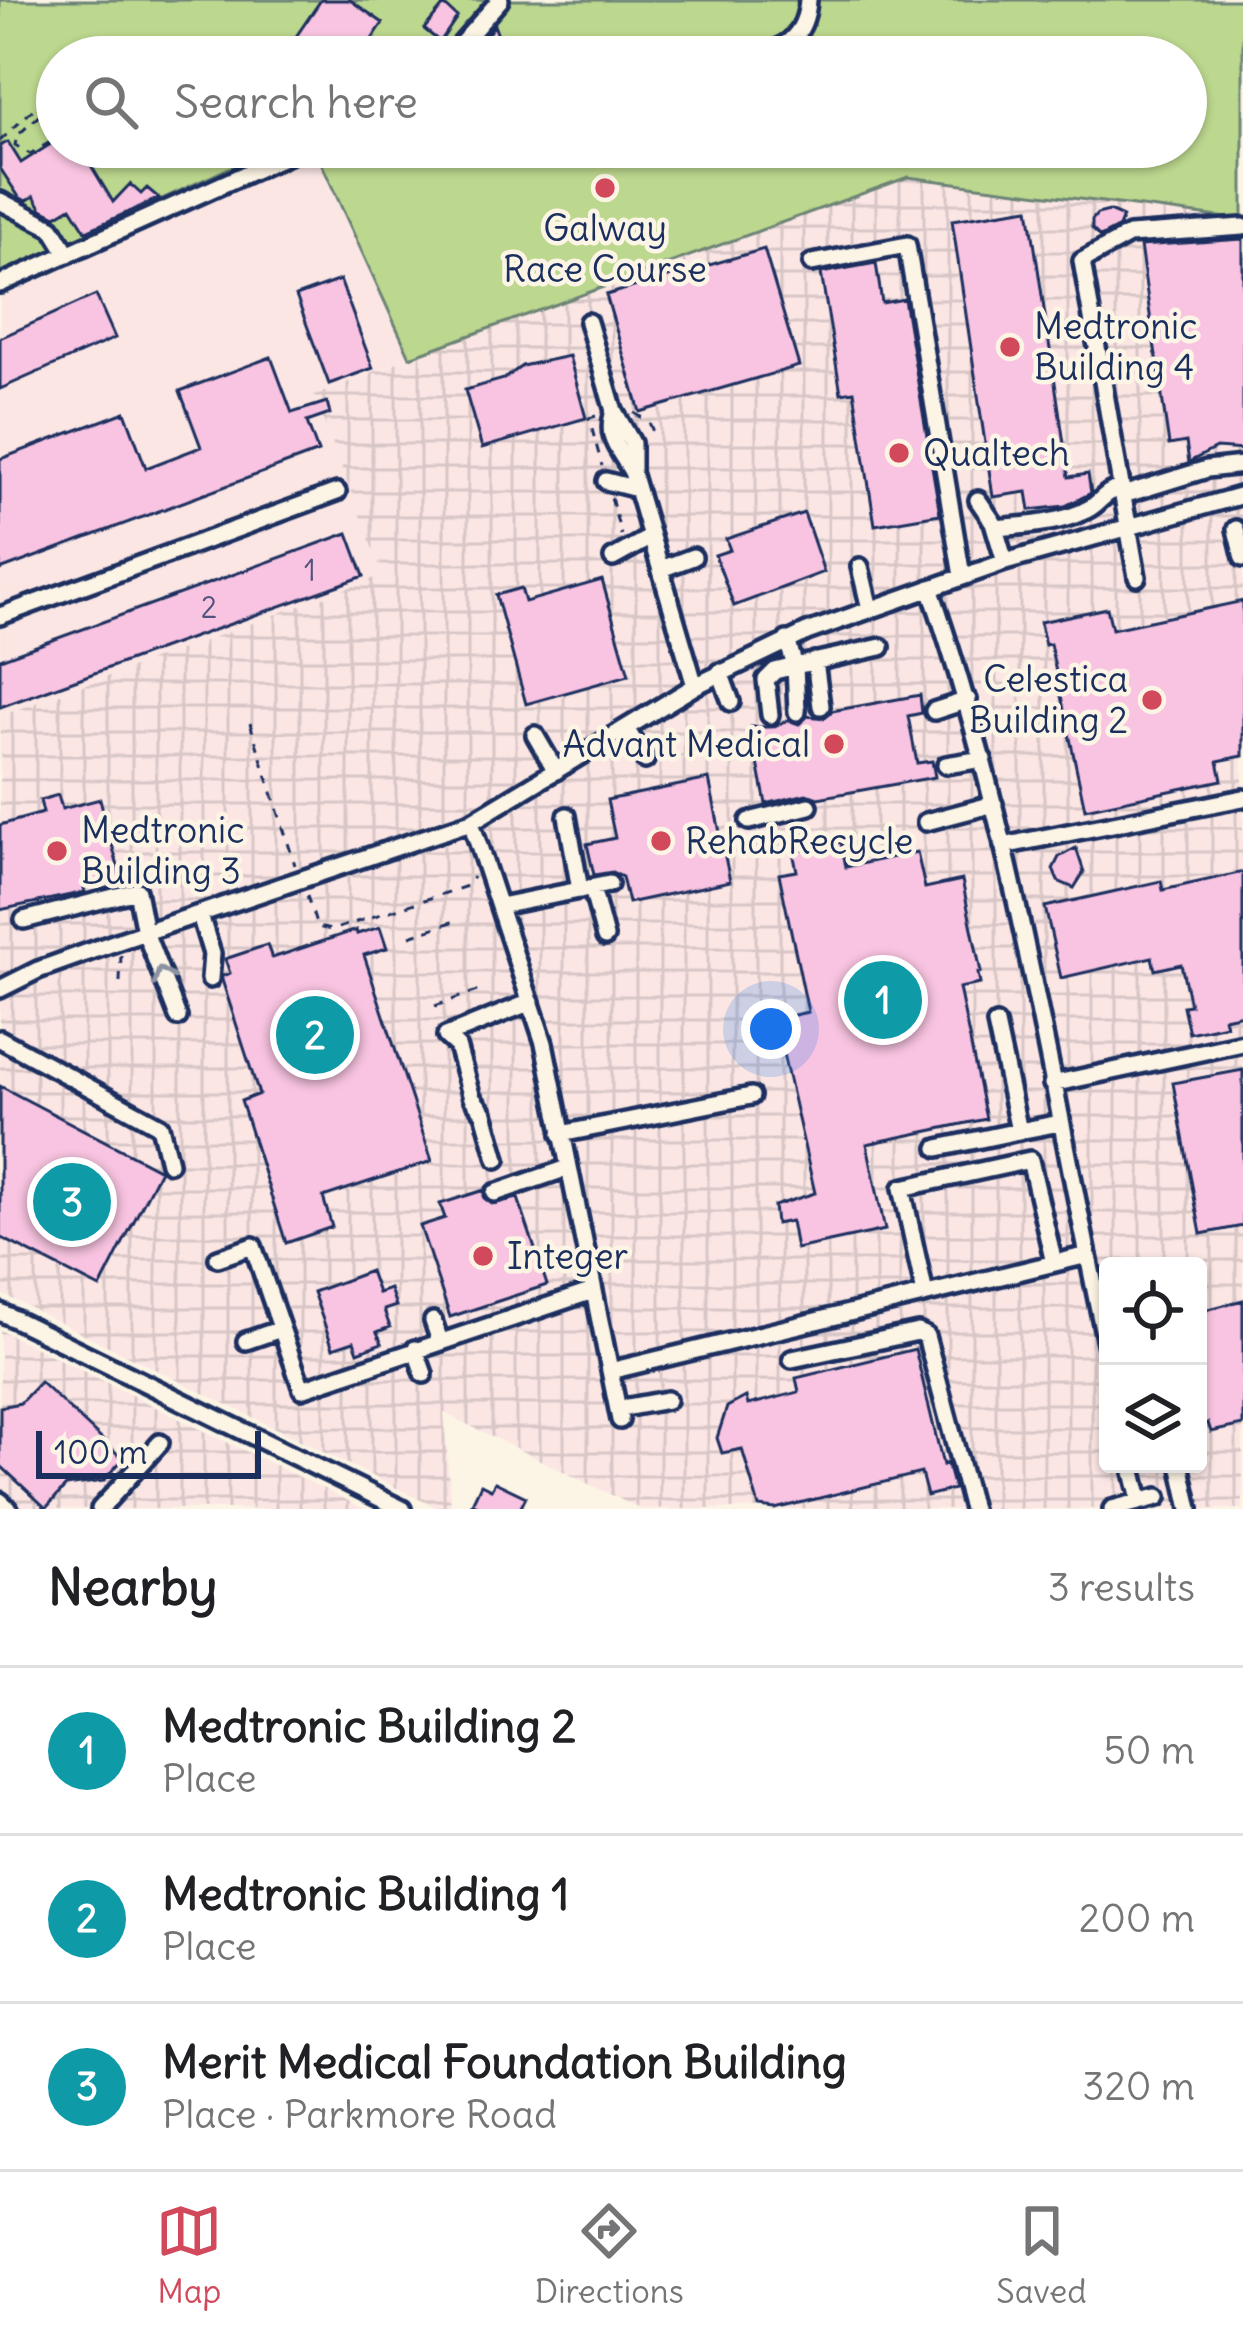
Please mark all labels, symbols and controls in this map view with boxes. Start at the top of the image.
search box [36,36,1207,168]
icon: search [78,69,144,135]
text: Search here [174,74,418,130]
marker: Galway Race Course [592,175,618,201]
place label: Galway Race Course [503,206,707,292]
place label: Medtronic Building 4 [1034,304,1197,390]
marker: Medtronic Building 4 [997,334,1023,360]
place label: Qualtech [923,431,1070,476]
marker: Qualtech [886,440,912,466]
house number: 1 [304,551,316,589]
house number: 2 [201,588,217,626]
place label: Celestica Building 2 [969,657,1128,743]
marker: Celestica Building 2 [1139,687,1165,713]
place label: Advant Medical [562,722,810,767]
marker: Advant Medical [821,731,847,757]
place label: Medtronic Building 3 [81,808,244,894]
place label: RehabRecycle [685,819,914,864]
marker: RehabRecycle [648,828,674,854]
marker: Medtronic Building 3 [44,838,70,864]
pin: 1 [844,955,922,1045]
one-way arrow [151,965,176,986]
pin: 2 [276,990,354,1080]
your location [741,999,801,1059]
pin: 3 [33,1157,111,1247]
place label: Integer [507,1234,629,1279]
marker: Integer [470,1243,496,1269]
map controls [1099,1257,1207,1473]
button: locate [1099,1257,1207,1365]
button: layers [1099,1365,1207,1473]
scale bar [36,1425,261,1478]
text: 100 m [54,1431,147,1473]
text: Nearby [48,1555,217,1619]
text: 3 results [1048,1563,1195,1612]
text: Medtronic Building 2 [162,1698,576,1754]
text: 1 [79,1726,95,1775]
text: 50 m [1103,1726,1195,1775]
text: Place [162,1754,256,1803]
text: Medtronic Building 1 [162,1866,569,1922]
text: 2 [76,1894,98,1943]
text: 200 m [1079,1894,1195,1943]
text: Place [162,1922,256,1971]
text: Merit Medical Foundation Building [162,2034,847,2090]
text: 3 [76,2062,98,2111]
text: 320 m [1082,2062,1195,2111]
text: Place · Parkmore Road [162,2090,557,2139]
tab: Map [156,2198,222,2312]
tab: Directions [535,2198,684,2312]
tab: Saved [996,2198,1087,2312]

